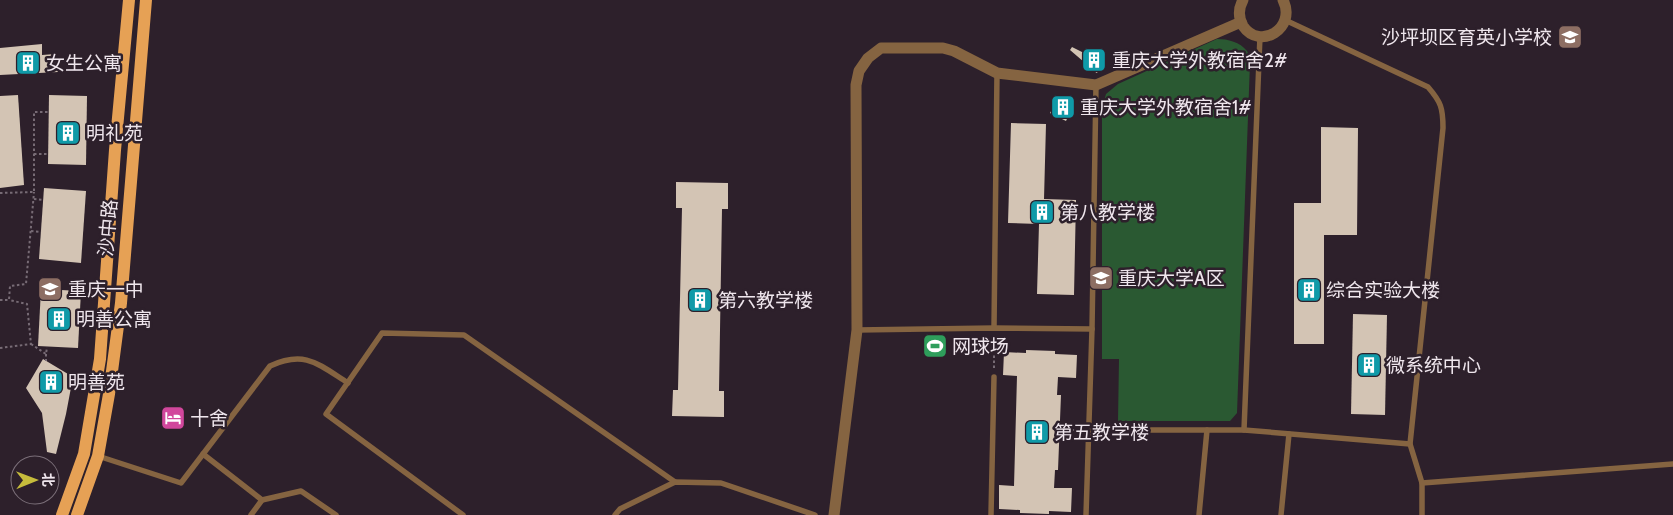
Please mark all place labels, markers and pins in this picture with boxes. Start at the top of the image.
school or university icon: 沙坪坝区育英小学校 [1557,24,1583,50]
place label: 沙坪坝区育英小学校 [1381,26,1552,49]
building icon: 重庆大学外教宿舍2# [1081,47,1107,73]
place label: 重庆大学外教宿舍2# [1112,49,1287,72]
building icon: 女生公寓 [15,50,41,76]
place label: 女生公寓 [46,52,122,75]
building icon: 重庆大学外教宿舍1# [1050,94,1076,120]
place label: 重庆大学外教宿舍1# [1080,96,1252,119]
building icon: 明礼苑 [55,120,81,146]
place label: 明礼苑 [86,122,143,145]
building icon: 第八教学楼 [1029,199,1055,225]
place label: 第八教学楼 [1060,201,1155,224]
school or university icon: 重庆大学A区 [1088,265,1114,291]
place label: 重庆大学A区 [1118,267,1225,290]
school or university icon: 重庆一中 [37,276,63,302]
building icon: 综合实验大楼 [1296,277,1322,303]
place label: 重庆一中 [68,278,144,301]
place label: 综合实验大楼 [1326,279,1440,302]
building icon: 第六教学楼 [687,287,713,313]
place label: 第六教学楼 [718,289,813,312]
building icon: 明善公寓 [46,306,72,332]
place label: 明善公寓 [76,308,152,331]
sports icon: 网球场 [922,333,948,359]
place label: 网球场 [952,335,1009,358]
building icon: 微系统中心 [1356,352,1382,378]
place label: 微系统中心 [1386,354,1481,377]
building icon: 明善苑 [38,369,64,395]
place label: 明善苑 [68,371,125,394]
hotel icon: 十舍 [160,405,186,431]
place label: 十舍 [190,407,228,430]
building icon: 第五教学楼 [1024,419,1050,445]
place label: 第五教学楼 [1054,421,1149,444]

